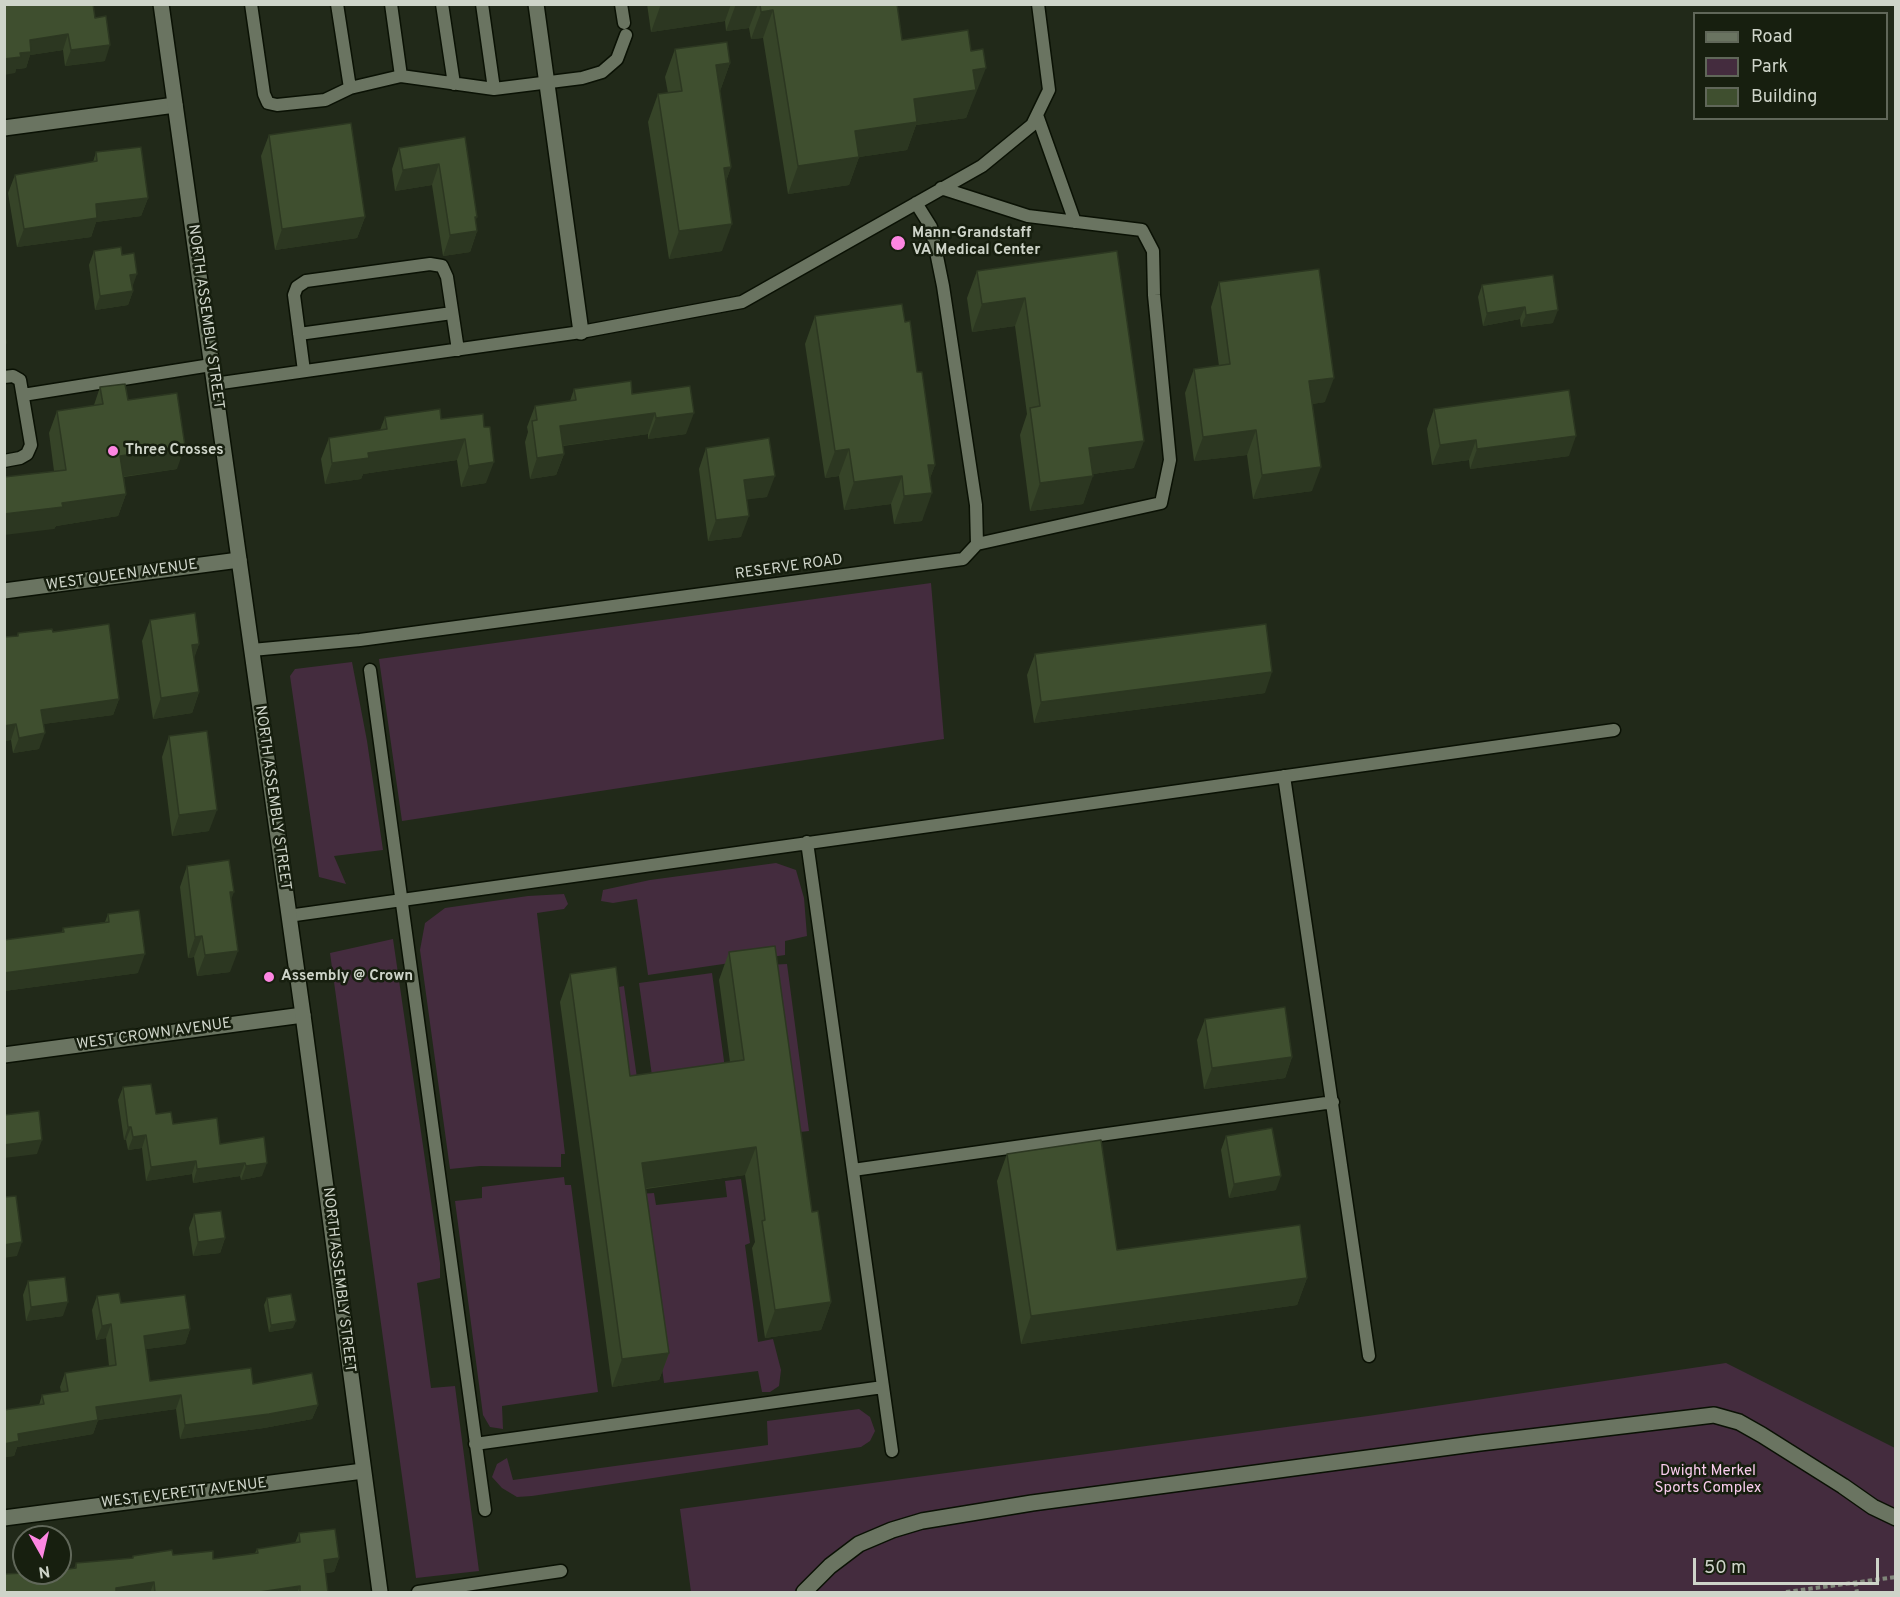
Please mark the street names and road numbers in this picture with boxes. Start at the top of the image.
street label: NORTH ASSEMBLY STREET [183,223,227,411]
street label: RESERVE ROAD [734,552,844,584]
street label: WEST QUEEN AVENUE [45,556,199,596]
street label: NORTH ASSEMBLY STREET [250,704,294,892]
street label: WEST CROWN AVENUE [75,1015,233,1055]
street label: NORTH ASSEMBLY STREET [318,1186,358,1374]
street label: WEST EVERETT AVENUE [100,1475,268,1513]

